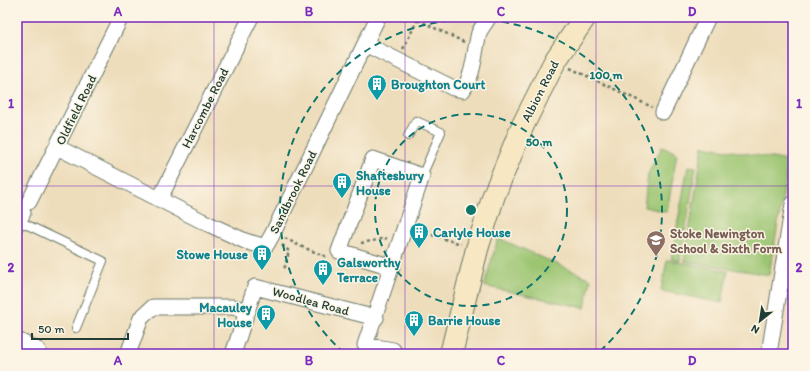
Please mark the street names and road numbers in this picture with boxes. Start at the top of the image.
street label: Albion Road [518,58,562,124]
street label: Harcombe Road [178,65,232,151]
street label: Oldfield Road [53,72,100,148]
street label: Sandbrook Road [266,148,320,236]
street label: Woodlea Road [271,284,351,318]

